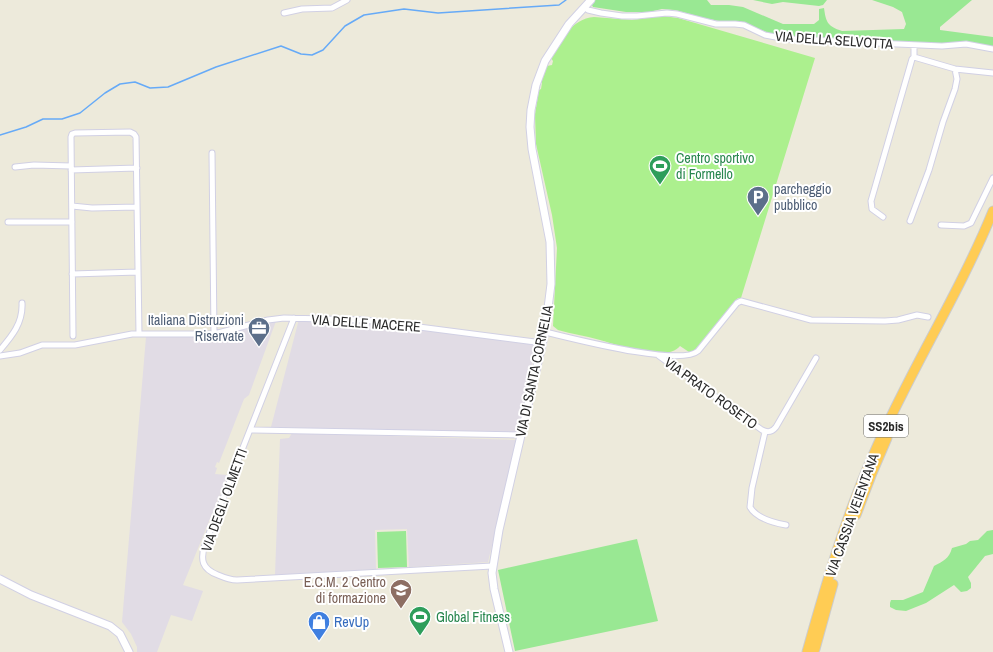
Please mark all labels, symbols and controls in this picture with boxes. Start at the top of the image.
street label: VIA DELLA SELVOTTA [774,27,894,53]
place label: Centro sportivo di Formello [676,149,754,183]
sports icon: Centro sportivo di Formello [647,153,673,186]
place label: parcheggio pubblico [774,180,831,214]
parking icon: parcheggio pubblico [745,184,771,217]
street label: VIA DI SANTA CORNELIA [511,303,557,439]
street label: VIA DELLE MACERE [311,310,421,336]
place label: Italiana Distruzioni Riservate [148,311,244,345]
office icon: Italiana Distruzioni Riservate [246,315,272,348]
street label: VIA PRATO ROSETO [661,353,761,433]
road number: SS2bis [864,415,908,437]
street label: VIA DEGLI OLMETTI [197,446,251,554]
street label: VIA CASSIA VEIENTANA [821,451,883,579]
place label: E.C.M. 2 Centro di formazione [304,573,386,607]
school or university icon: E.C.M. 2 Centro di formazione [388,577,414,610]
sports icon: Global Fitness [407,604,433,637]
place label: Global Fitness [436,608,510,626]
shop icon: RevUp [306,609,332,642]
place label: RevUp [334,613,369,631]

